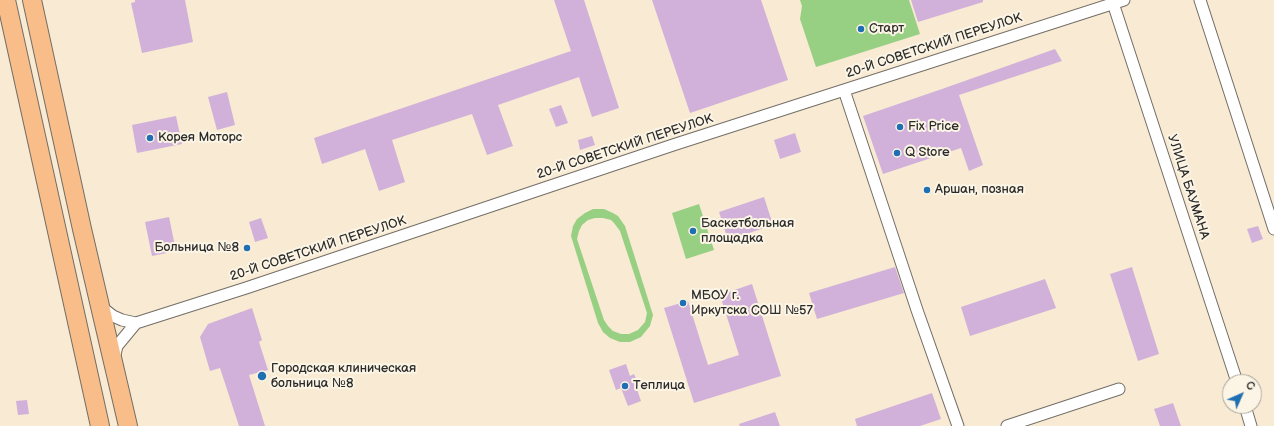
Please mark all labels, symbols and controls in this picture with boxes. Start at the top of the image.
street label: 20-Й СОВЕТСКИЙ ПЕРЕУЛОК [844,10,1024,82]
place label: Старт [869,21,904,37]
marker: Старт [856,24,866,34]
street label: 20-Й СОВЕТСКИЙ ПЕРЕУЛОК [535,111,715,183]
place label: Fix Price [908,119,959,135]
marker: Fix Price [895,122,905,132]
place label: Корея Моторс [158,130,242,146]
marker: Корея Моторс [145,133,155,143]
street label: УЛИЦА БАУМАНА [1164,133,1212,241]
place label: Q Store [905,145,950,161]
marker: Q Store [892,148,902,158]
place label: Аршан, позная [935,182,1024,198]
marker: Аршан, позная [922,185,932,195]
street label: 20-Й СОВЕТСКИЙ ПЕРЕУЛОК [228,213,408,285]
place label: Баскетбольная площадка [701,216,794,247]
marker: Баскетбольная площадка [688,226,698,236]
place label: Больница №8 [155,240,239,256]
marker: Больница №8 [242,243,252,253]
place label: МБОУ г. Иркутска СОШ №57 [691,288,813,319]
marker: МБОУ г. Иркутска СОШ №57 [678,298,688,308]
place label: Городская клиническая больница №8 [271,361,416,392]
marker: Городская клиническая больница №8 [256,370,268,382]
north arrow [1222,374,1262,414]
place label: Теплица [633,378,685,394]
text: С [1243,379,1257,393]
marker: Теплица [620,381,630,391]

